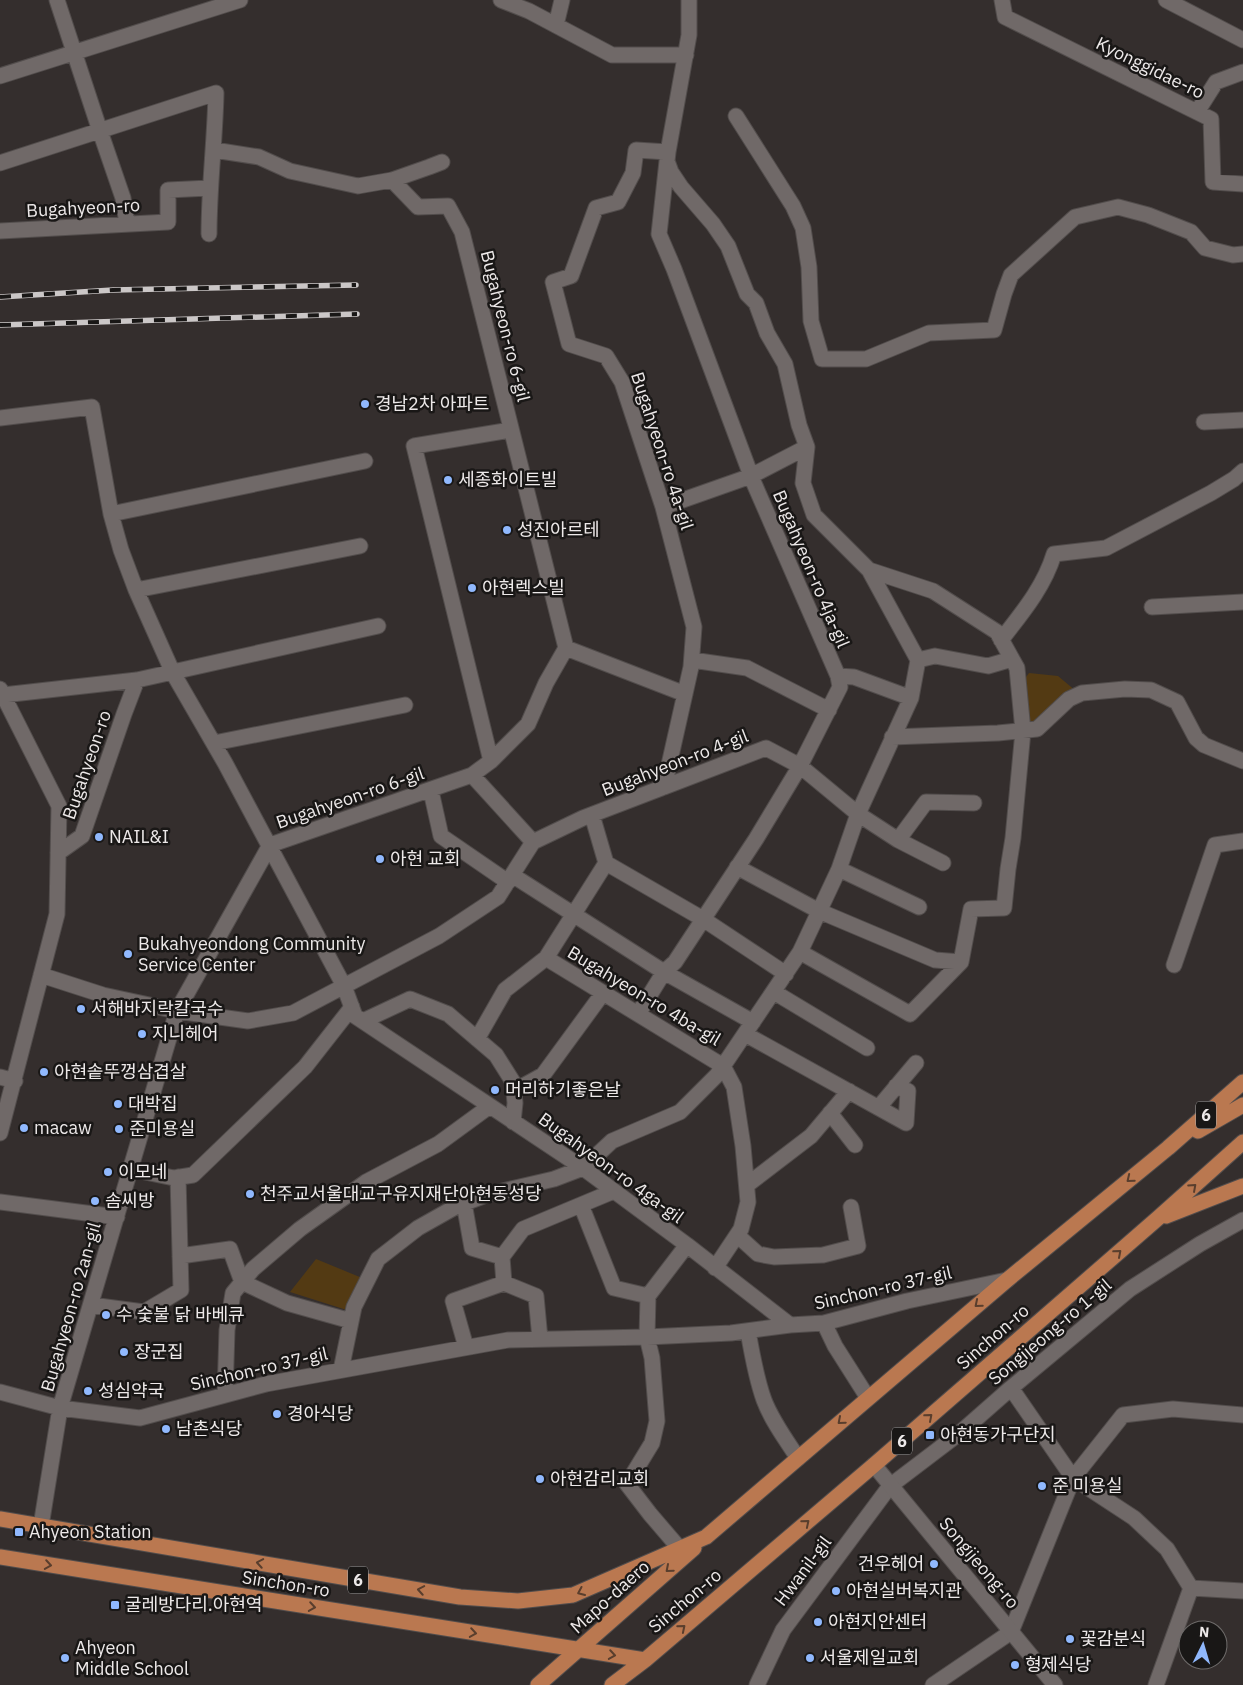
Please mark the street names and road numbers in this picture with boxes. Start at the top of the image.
street label: Kyonggidae-ro [1092,31,1208,104]
street label: Bugahyeon-ro [25,193,140,222]
street label: Bugahyeon-ro 6-gil [476,248,535,404]
street label: Bugahyeon-ro 4a-gil [626,369,699,533]
street label: Bugahyeon-ro 4ja-gil [768,486,855,651]
street label: Bugahyeon-ro [57,707,116,822]
street label: Bugahyeon-ro 4-gil [598,724,751,801]
street label: Bugahyeon-ro 6-gil [273,761,427,834]
street label: Bugahyeon-ro 4ba-gil [563,941,725,1051]
road number: 6 [1196,1102,1216,1128]
street label: Bugahyeon-ro 4ga-gil [534,1107,689,1228]
street label: Bugahyeon-ro 2an-gil [35,1220,106,1394]
street label: Sinchon-ro 37-gil [812,1260,954,1315]
street label: Songijeong-ro 1-gil [983,1273,1116,1390]
street label: Sinchon-ro [952,1299,1034,1374]
street label: Sinchon-ro 37-gil [188,1341,330,1396]
road number: 6 [892,1428,912,1454]
street label: Songijeong-ro [934,1512,1024,1613]
street label: Hwanil-gil [769,1531,836,1610]
street label: Mapo-daero [565,1555,654,1638]
street label: Sinchon-ro [643,1563,726,1638]
street label: Sinchon-ro [241,1565,332,1602]
road number: 6 [348,1566,368,1594]

